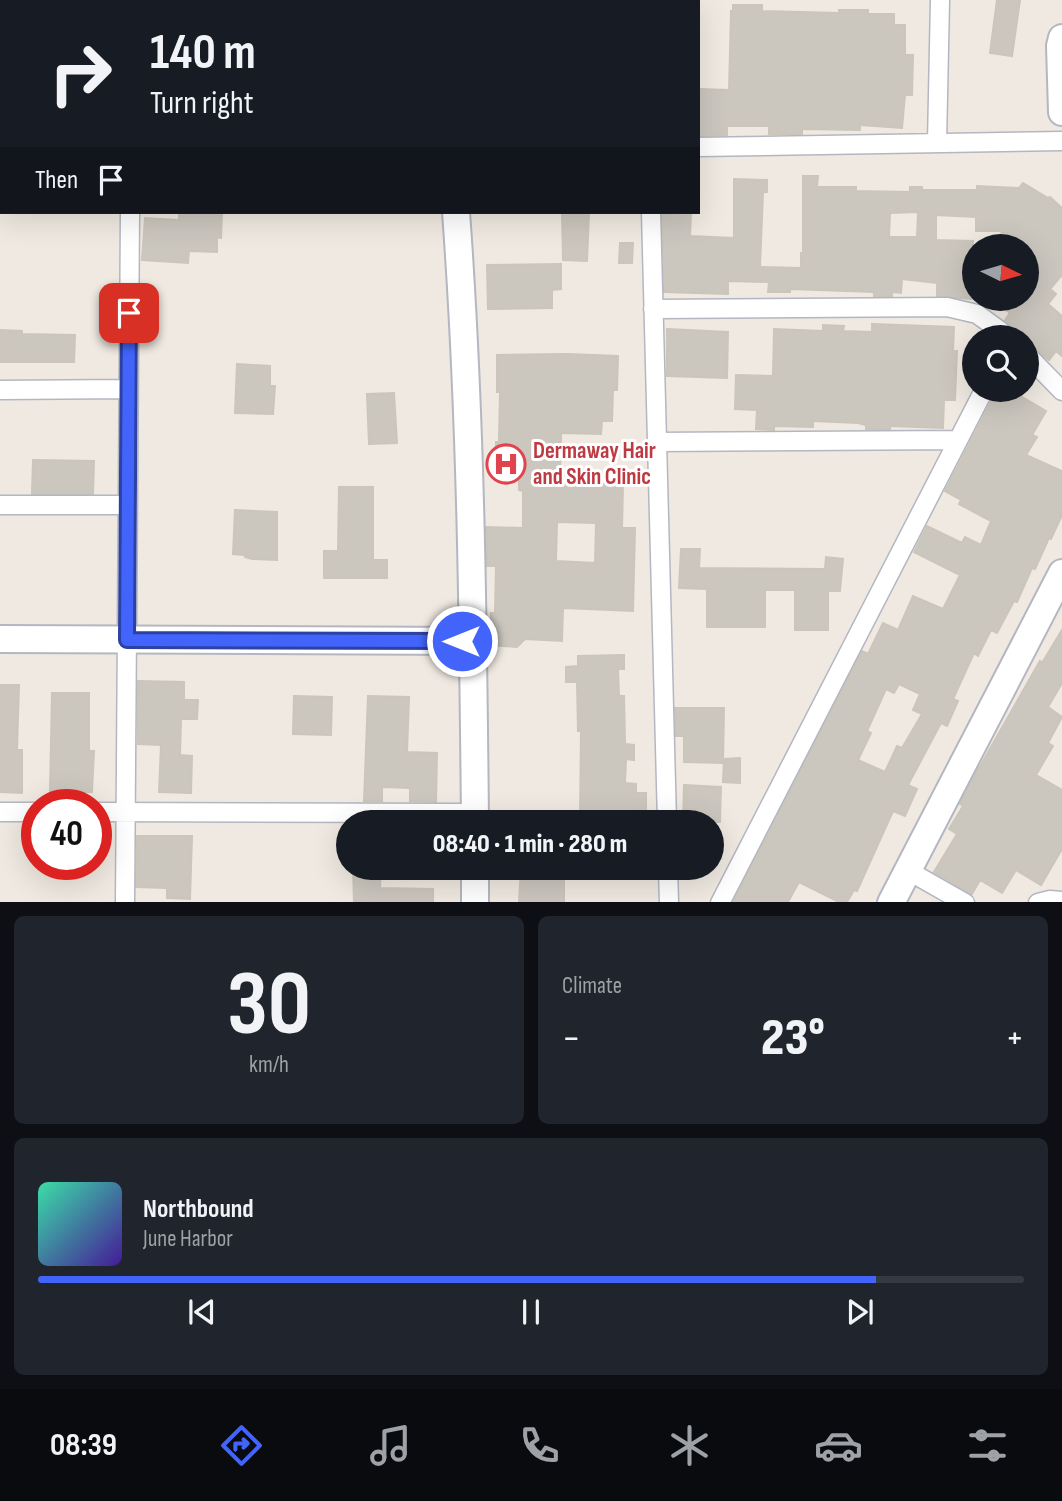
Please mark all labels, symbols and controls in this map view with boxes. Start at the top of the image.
text: 140 m [150,24,256,83]
icon: right [35,28,126,119]
text: Turn right [150,84,254,123]
icon: arrive [92,161,130,199]
text: Then [35,165,78,196]
north arrow [962,234,1040,312]
map controls [962,234,1039,402]
pin [99,283,159,343]
icon: arrive [110,294,148,332]
button: search [962,325,1039,402]
place label: Dermaway Hair and Skin Clinic [533,437,656,491]
hospital icon: Dermaway Hair and Skin Clinic [485,443,527,485]
position arrow [425,604,499,678]
speed limit sign: 40 [21,789,112,880]
text: 08:40 · 1 min · 280 m [433,829,627,860]
text: 30 [227,951,311,1060]
text: Climate [562,972,622,1000]
text: 23° [761,1007,825,1070]
text: − [562,1016,581,1061]
text: + [1005,1016,1024,1061]
text: km/h [249,1051,289,1079]
text: Northbound [143,1194,254,1225]
text: June Harbor [143,1225,233,1253]
icon: previous [183,1293,221,1331]
icon: pause [512,1293,550,1331]
icon: next [841,1293,879,1331]
icon: directions [217,1421,266,1470]
icon: music [366,1421,415,1470]
icon: phone [515,1421,564,1470]
icon: climate [665,1421,714,1470]
icon: car [814,1421,863,1470]
icon: filters [963,1421,1012,1470]
text: 08:39 [50,1426,117,1465]

